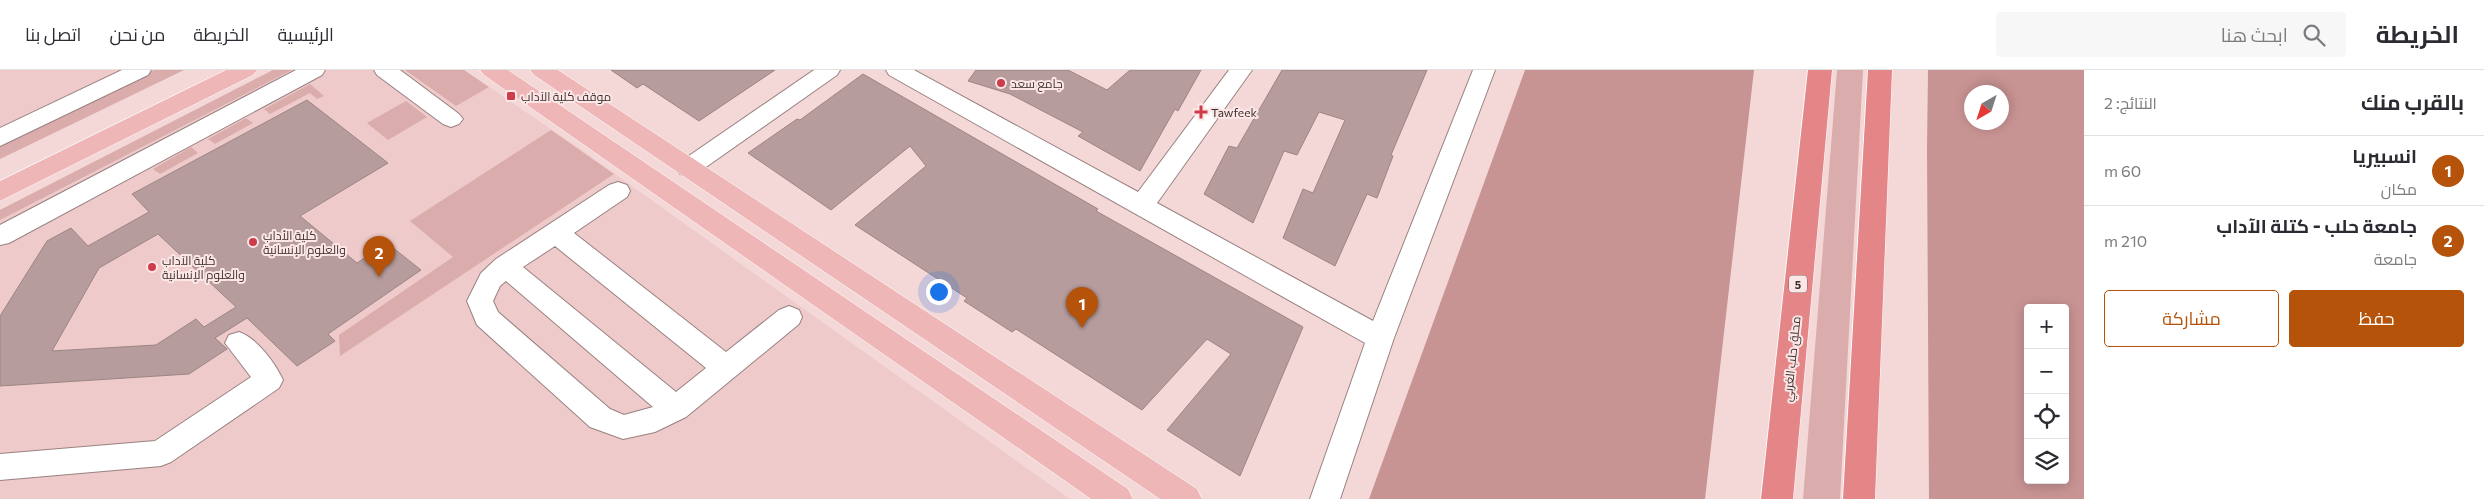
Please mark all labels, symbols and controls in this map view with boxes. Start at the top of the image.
search box [1996,12,2346,57]
text: الخريطة [2376,19,2459,48]
icon: search [2300,21,2328,49]
text: اتصل بنا [25,23,81,45]
text: من نحن [109,23,165,45]
text: الخريطة [193,23,249,45]
text: الرئيسية [277,23,334,45]
text: ابحث هنا [2221,23,2288,46]
place label: جامع سعد [1011,76,1063,92]
marker: جامع سعد [995,77,1007,89]
north arrow [1964,85,2009,130]
place label: موقف كلية الآداب [521,89,611,104]
text: بالقرب منك [2361,89,2464,114]
marker: موقف كلية الآداب [505,90,517,102]
text: النتائج: 2 [2104,93,2157,112]
place label: Tawfeek [1211,105,1258,119]
marker: Tawfeek [1195,106,1207,118]
text: انسبيريا [2352,144,2417,167]
text: 60 m [2104,161,2141,180]
text: 1 [2444,161,2452,180]
text: مكان [2381,179,2417,198]
text: جامعة حلب - كتلة الآداب [2216,214,2417,237]
place label: كلية الأداب والعلوم الإنسانية [263,228,346,258]
text: 210 m [2104,231,2147,250]
text: 2 [2443,231,2453,250]
marker: كلية الأداب والعلوم الإنسانية [247,236,259,248]
pin: 2 [363,236,395,277]
text: جامعة [2374,249,2417,268]
place label: كلية الآداب والعلوم الإنسانية [162,253,245,283]
marker: كلية الآداب والعلوم الإنسانية [146,261,158,273]
road number: 5 [1789,275,1807,292]
your location [926,279,952,305]
pin: 1 [1066,287,1098,328]
button: مشاركة [2104,290,2279,347]
button: حفظ [2289,290,2464,347]
map controls [2024,304,2069,484]
button: + [2024,304,2069,349]
street label: محلق حلب الغربي [1780,316,1806,403]
button: − [2024,349,2069,394]
button: locate [2024,394,2069,439]
button: layers [2024,439,2069,484]

